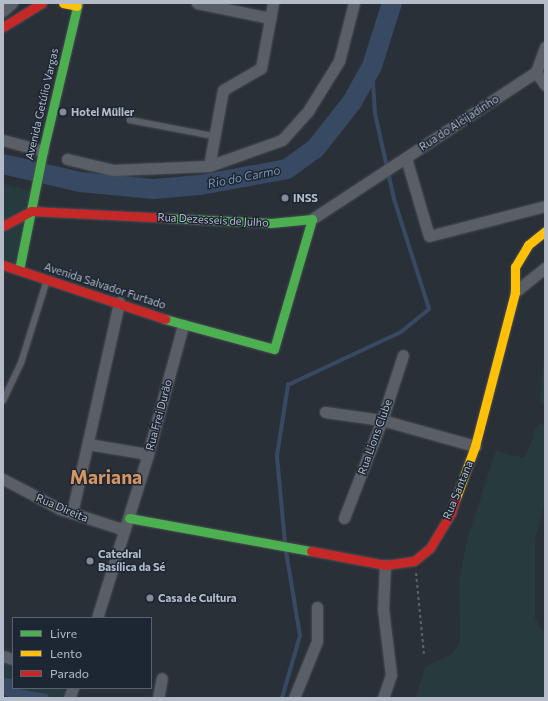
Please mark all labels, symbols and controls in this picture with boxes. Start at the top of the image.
street label: Avenida Getúlio Vargas [23,47,61,161]
street label: Rua do Aleijadinho [417,92,501,154]
place label: Hotel Müller [71,105,134,119]
marker: Hotel Müller [58,107,68,117]
water label: Rio do Carmo [206,163,282,191]
place label: INSS [293,191,318,205]
marker: INSS [280,193,290,203]
street label: Rua Dezesseis de Julho [157,210,269,230]
street label: Avenida Salvador Furtado [42,260,168,312]
street label: Rua Frei Durão [143,378,175,452]
street label: Rua Lions Clube [355,398,395,476]
street label: Rua Santana [440,459,476,521]
district label: Mariana [70,466,142,488]
street label: Rua Direita [34,491,90,525]
place label: Catedral Basílica da Sé [98,548,165,574]
marker: Catedral Basílica da Sé [85,556,95,566]
place label: Casa de Cultura [158,591,237,605]
marker: Casa de Cultura [145,593,155,603]
legend [12,617,152,689]
text: Livre [50,626,77,640]
text: Lento [50,646,82,660]
text: Parado [50,666,89,680]

